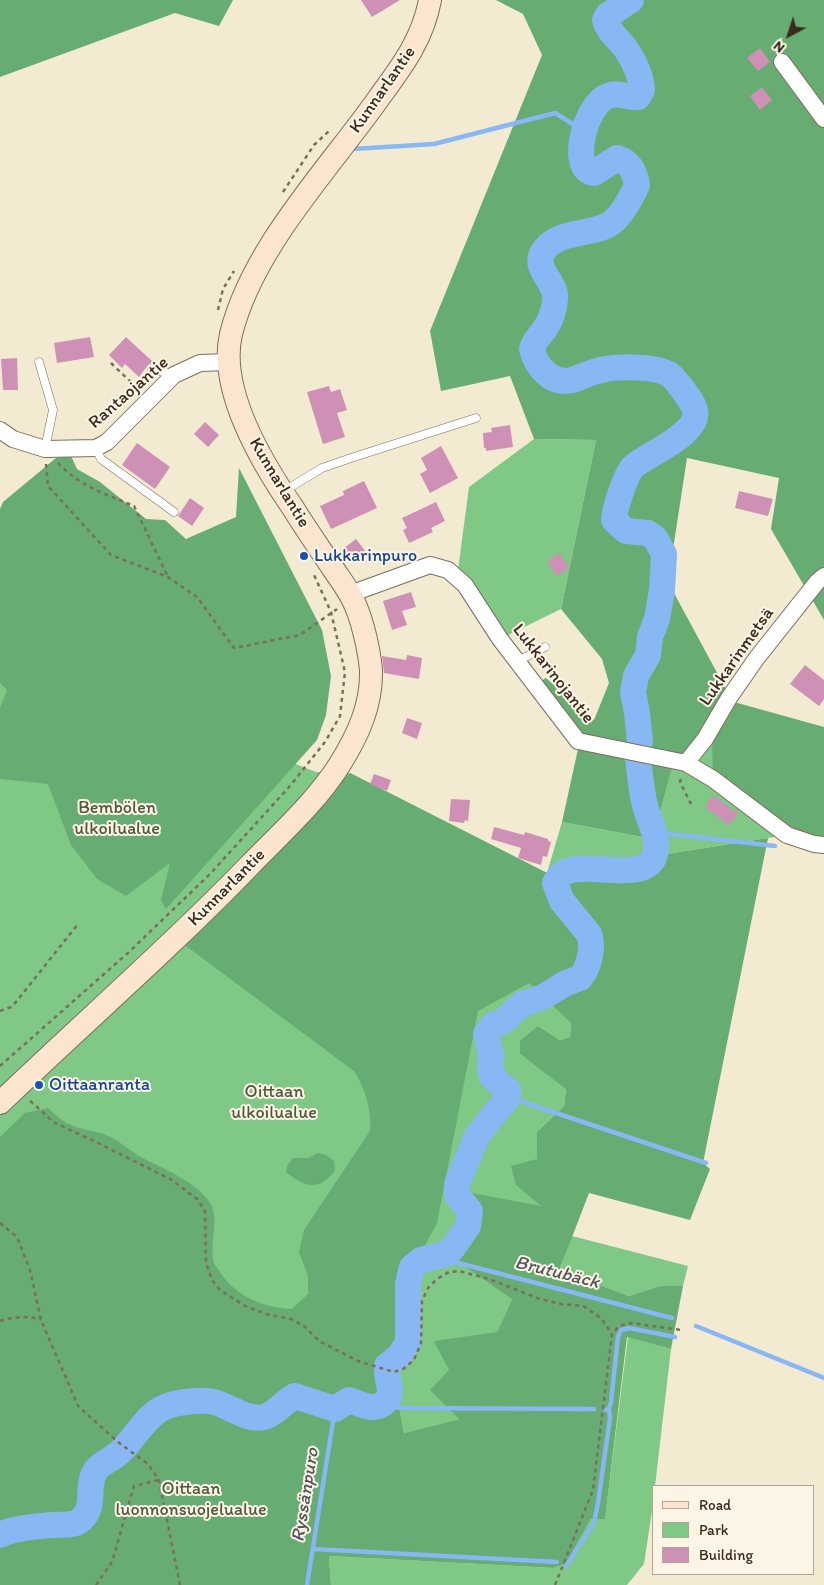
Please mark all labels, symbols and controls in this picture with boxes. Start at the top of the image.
north arrow [764,10,814,60]
text: N [770,37,788,56]
street label: Kunnarlantie [345,42,421,138]
street label: Rantaojantie [84,352,174,434]
street label: Kunnarlantie [244,434,314,532]
place label: Lukkarinpuro [314,545,417,567]
marker: Lukkarinpuro [298,550,310,562]
street label: Lukkarinmetsä [695,604,779,710]
street label: Lukkarinojantie [507,620,599,728]
park label: Bembölen ulkoilualue [74,797,160,840]
street label: Kunnarlantie [184,845,270,931]
place label: Oittaanranta [49,1074,150,1096]
marker: Oittaanranta [33,1079,45,1091]
park label: Oittaan ulkoilualue [231,1081,317,1124]
water label: Brutubäck [512,1252,602,1294]
water label: Ryssänpuro [287,1446,325,1544]
park label: Oittaan luonnonsuojelualue [115,1478,267,1520]
legend [652,1485,814,1575]
text: Road [699,1496,731,1514]
text: Park [699,1521,729,1539]
text: Building [699,1546,753,1564]

